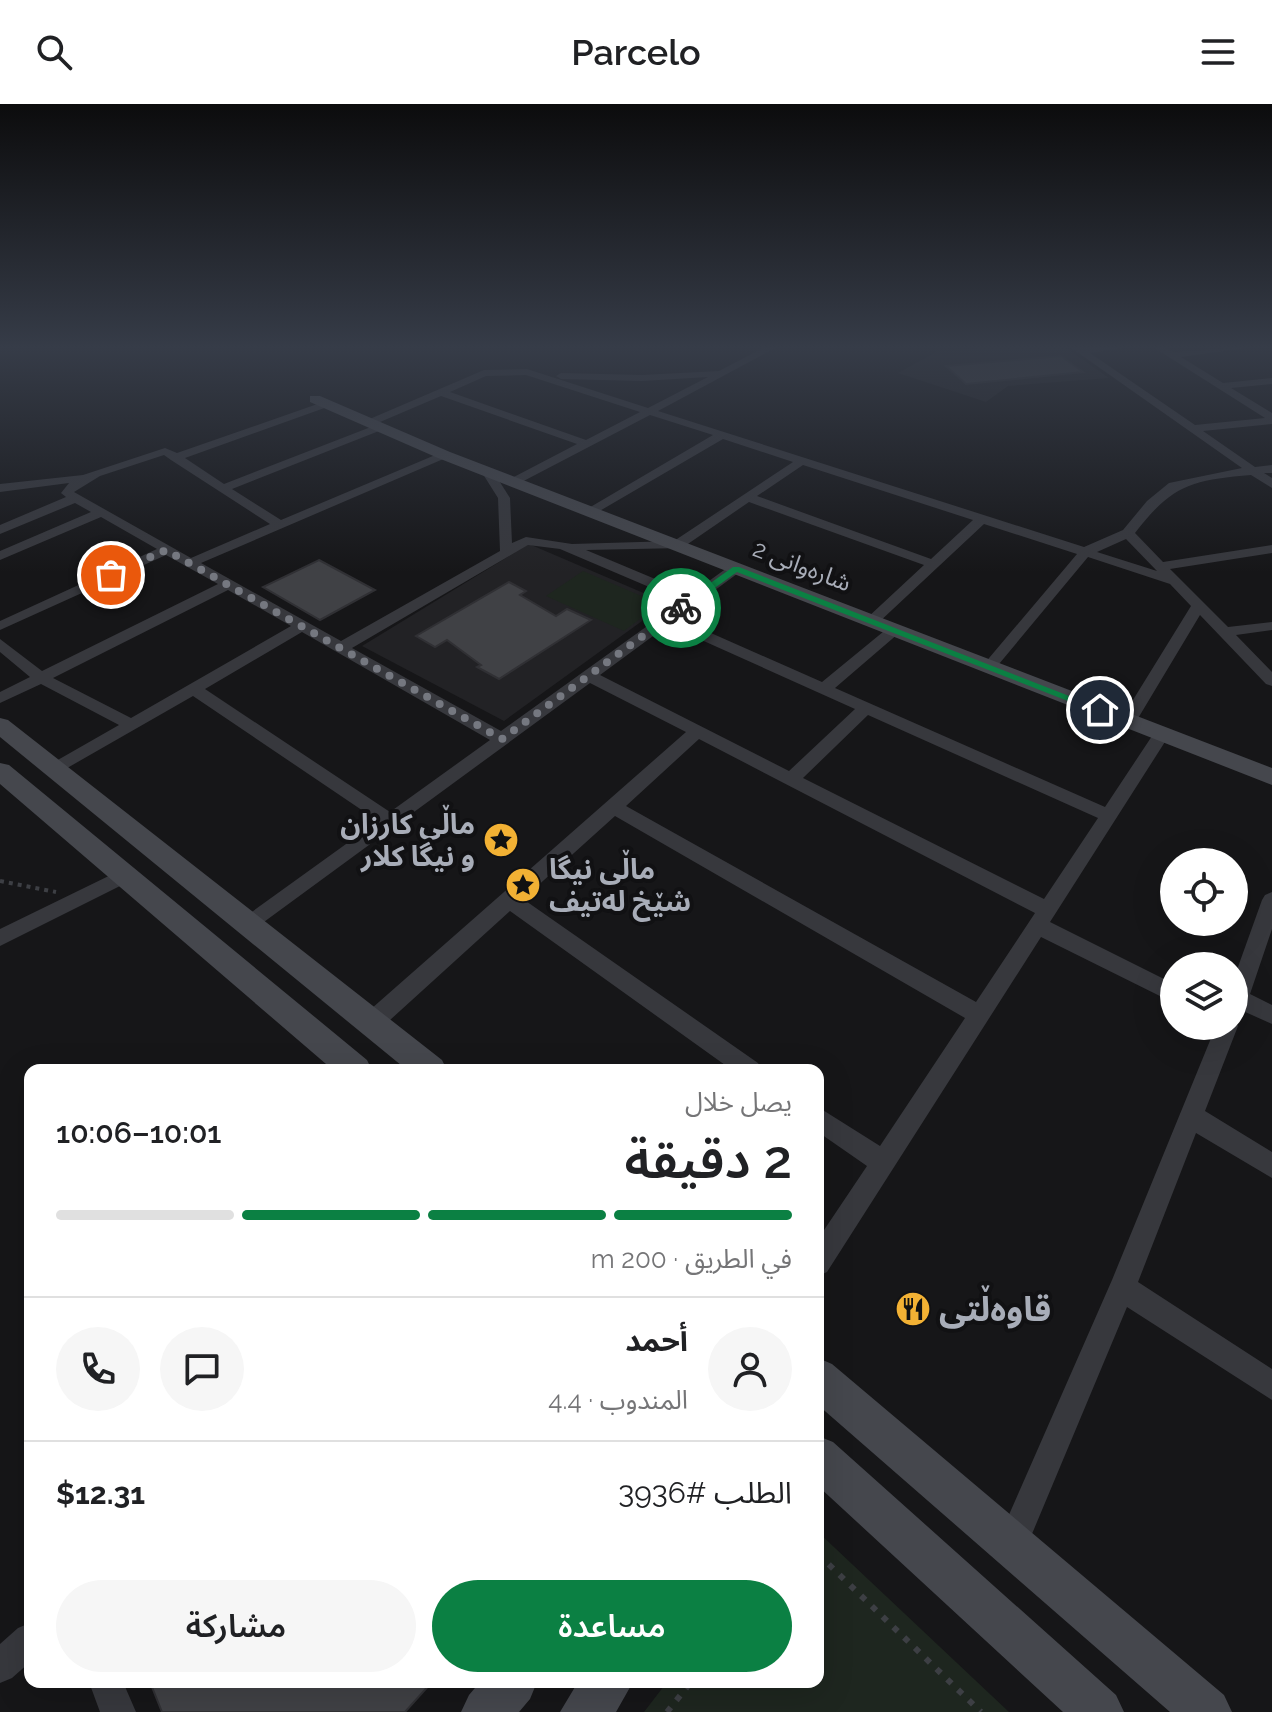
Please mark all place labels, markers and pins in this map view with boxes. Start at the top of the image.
pin [77,541,145,609]
pin [1066,676,1134,744]
place label: ماڵی کارزان و نیگا کلار [340,804,475,873]
place icon: ماڵی کارزان و نیگا کلار [482,821,520,859]
place label: ماڵی نیگا شێخ لەتیف [549,849,691,922]
place icon: ماڵی نیگا شێخ لەتیف [504,866,542,904]
place label: قاوەڵتی [939,1284,1051,1329]
restaurant icon: قاوەڵتی [894,1290,932,1328]

